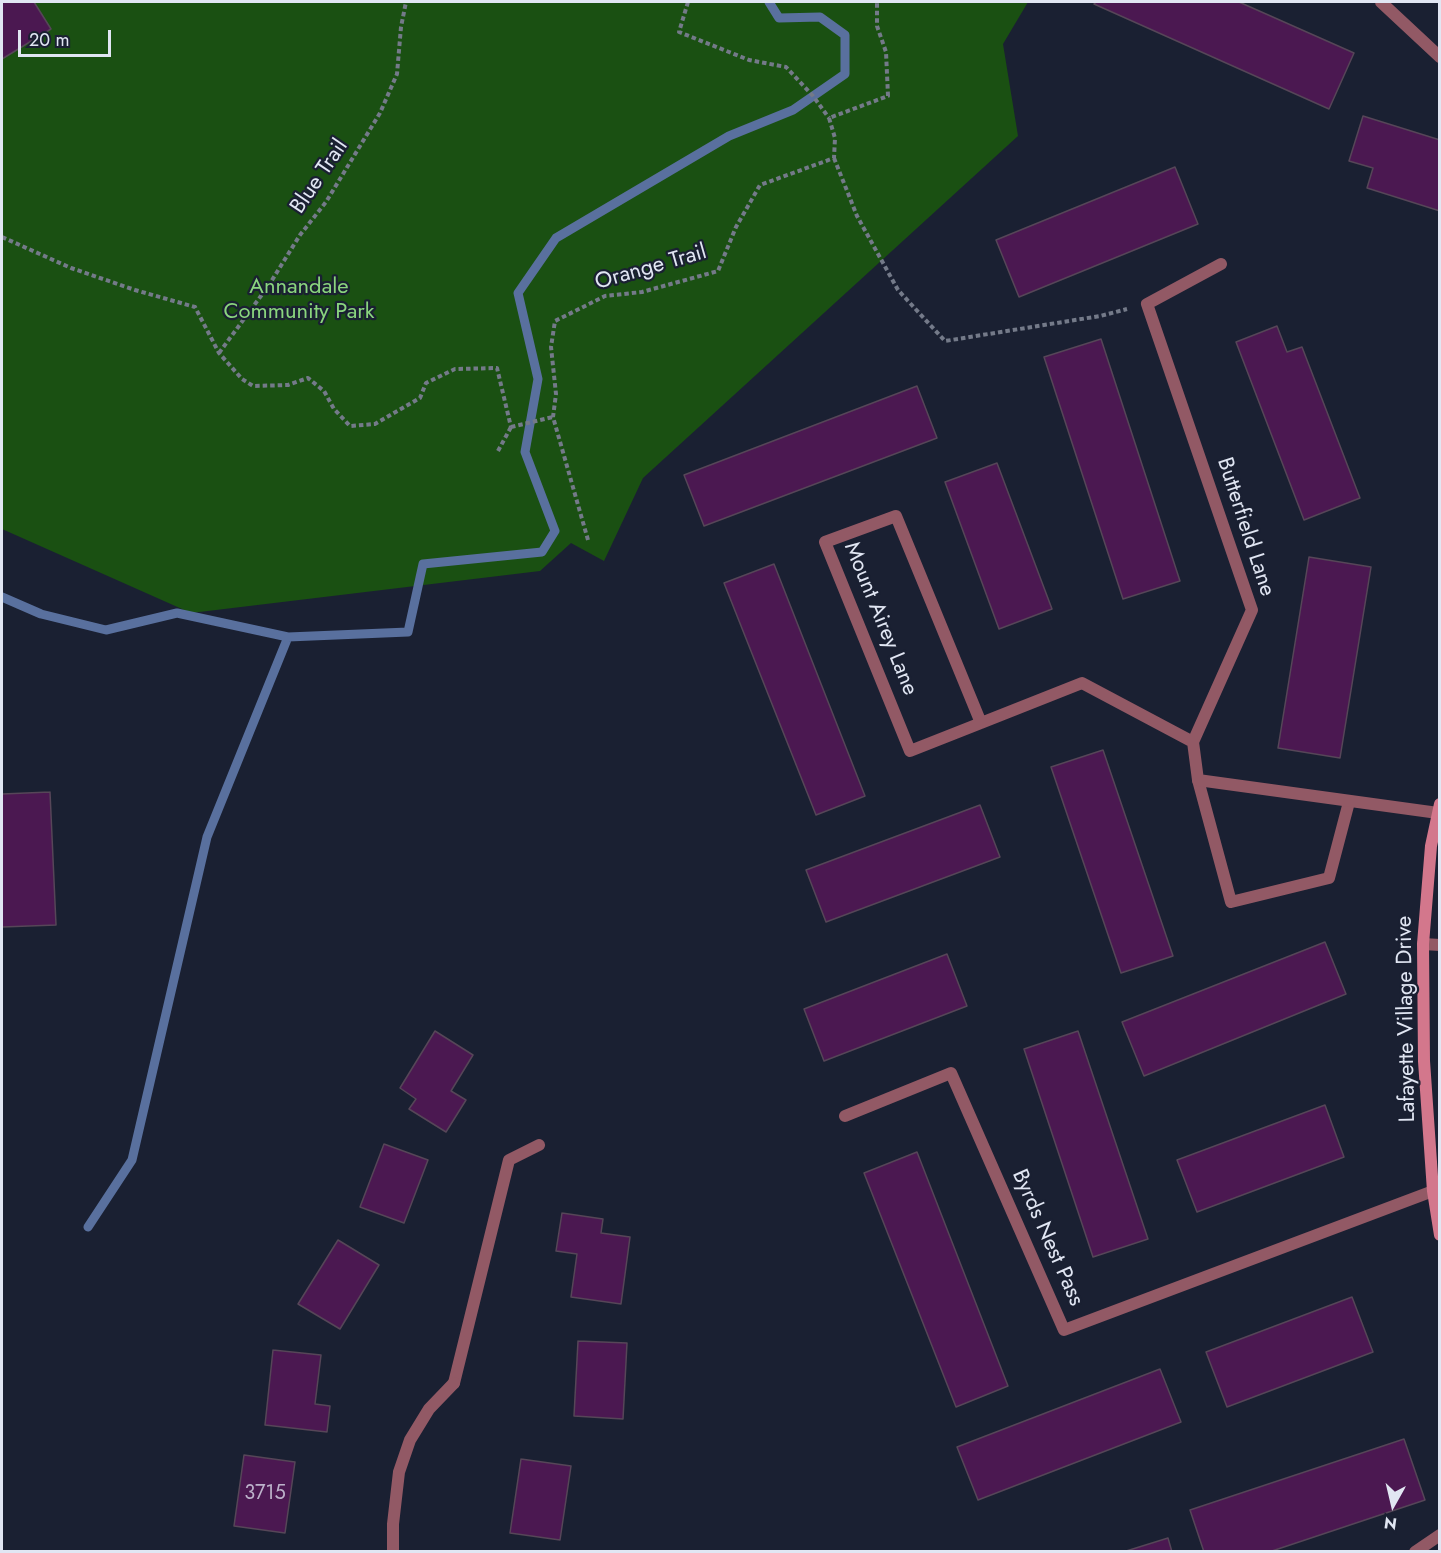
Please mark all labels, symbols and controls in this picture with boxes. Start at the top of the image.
scale bar [21,18,114,56]
text: 20 m [29,27,69,53]
street label: Blue Trail [286,135,354,219]
street label: Orange Trail [592,239,710,297]
park label: Annandale Community Park [224,275,374,326]
street label: Butterfield Lane [1210,454,1280,600]
street label: Mount Airey Lane [837,539,923,699]
street label: Lafayette Village Drive [1392,915,1422,1123]
street label: Byrds Nest Pass [1005,1166,1089,1310]
north arrow [1363,1475,1423,1535]
house number: 3715 [244,1482,286,1506]
text: N [1383,1511,1398,1536]

